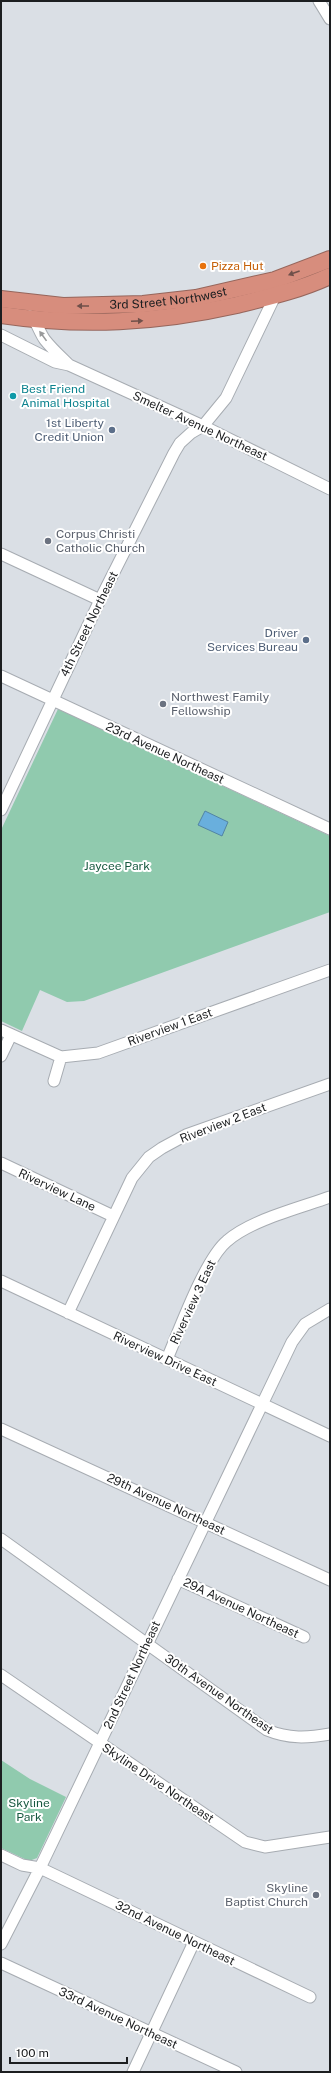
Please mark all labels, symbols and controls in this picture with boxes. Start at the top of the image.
place label: Pizza Hut [211,259,264,273]
marker: Pizza Hut [198,261,208,271]
one-way arrow [287,270,299,276]
street label: 3rd Street Northwest [109,284,229,312]
one-way arrow [76,303,89,309]
one-way arrow [131,318,144,324]
one-way arrow [39,331,47,341]
place label: Best Friend Animal Hospital [21,382,110,410]
street label: Smelter Avenue Northeast [130,389,270,464]
marker: Best Friend Animal Hospital [8,391,18,401]
place label: 1st Liberty Credit Union [35,416,105,444]
marker: 1st Liberty Credit Union [107,425,117,435]
place label: Corpus Christi Catholic Church [56,527,145,555]
marker: Corpus Christi Catholic Church [43,536,53,546]
street label: 4th Street Northeast [57,569,121,679]
place label: Driver Services Bureau [207,626,298,654]
marker: Driver Services Bureau [301,635,311,645]
place label: Northwest Family Fellowship [171,690,270,718]
marker: Northwest Family Fellowship [158,699,168,709]
street label: 23rd Avenue Northeast [103,719,227,787]
park label: Jaycee Park [84,859,150,873]
street label: Riverview 1 East [126,1005,214,1049]
street label: Riverview 2 East [178,1100,268,1146]
street label: Riverview Lane [16,1166,98,1214]
street label: Riverview 3 East [167,1257,219,1346]
street label: Riverview Drive East [111,1329,219,1389]
street label: 29th Avenue Northeast [105,1470,228,1538]
street label: 29A Avenue Northeast [181,1575,301,1641]
street label: 2nd Street Northeast [101,1618,163,1731]
street label: 30th Avenue Northeast [162,1651,276,1737]
street label: Skyline Drive Northeast [99,1740,217,1826]
park label: Skyline Park [8,1796,50,1824]
place label: Skyline Baptist Church [225,1881,308,1909]
marker: Skyline Baptist Church [311,1890,321,1900]
street label: 32nd Avenue Northeast [113,1898,237,1968]
street label: 33rd Avenue Northeast [56,1984,180,2052]
scale bar [10,2039,127,2065]
text: 100 m [16,2046,49,2060]

